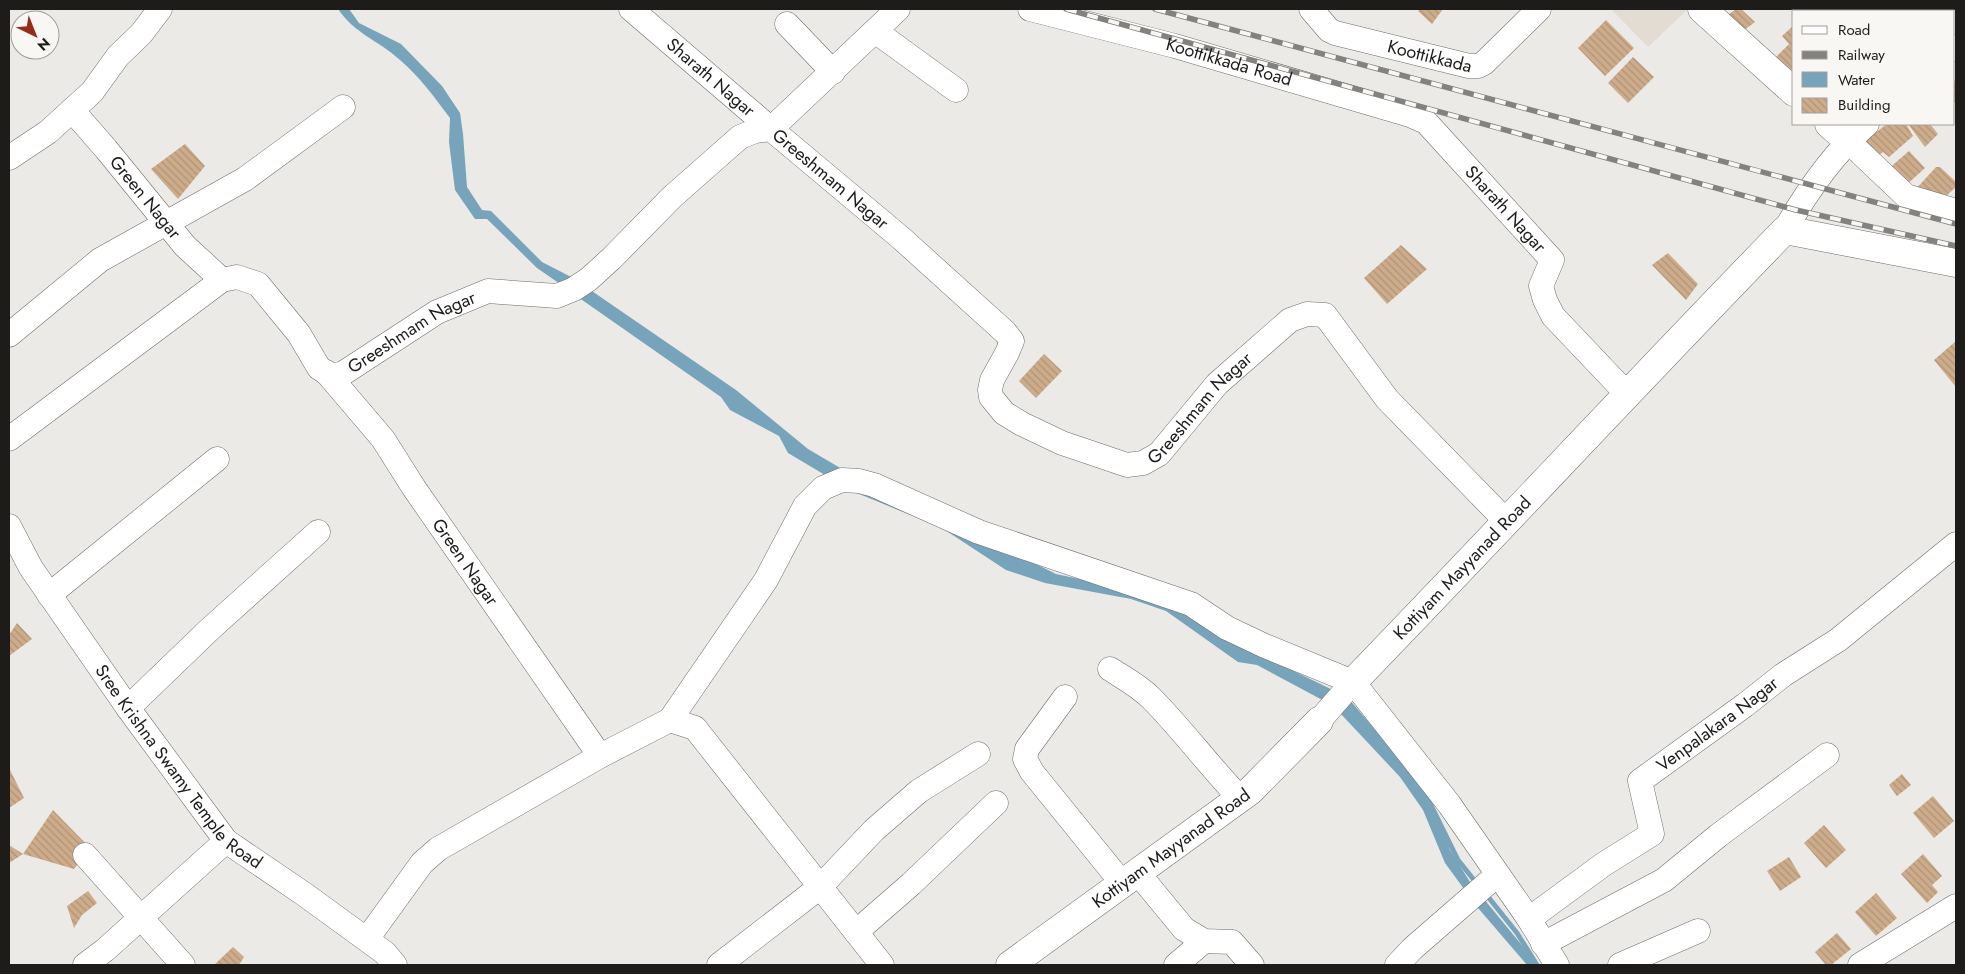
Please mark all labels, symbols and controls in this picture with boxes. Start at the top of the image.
north arrow [10,10,60,60]
legend [1792,10,1955,125]
text: Road [1838,19,1870,41]
street label: Koottikkada Road [1163,31,1295,93]
street label: Sharath Nagar [661,32,761,123]
text: N [33,33,55,56]
street label: Koottikkada [1385,33,1475,79]
text: Railway [1838,44,1885,66]
text: Water [1838,69,1876,91]
text: Building [1838,94,1890,116]
street label: Greeshmam Nagar [767,122,895,236]
street label: Green Nagar [103,150,188,245]
street label: Sharath Nagar [1459,160,1553,259]
street label: Greeshmam Nagar [342,284,480,380]
street label: Greeshmam Nagar [1143,345,1258,471]
street label: Kottiyam Mayyanad Road [1387,490,1537,646]
street label: Green Nagar [426,513,505,612]
street label: Sree Krishna Swamy Temple Road [89,659,268,875]
street label: Venpalakara Nagar [1651,670,1784,778]
street label: Kottiyam Mayyanad Road [1087,782,1256,914]

